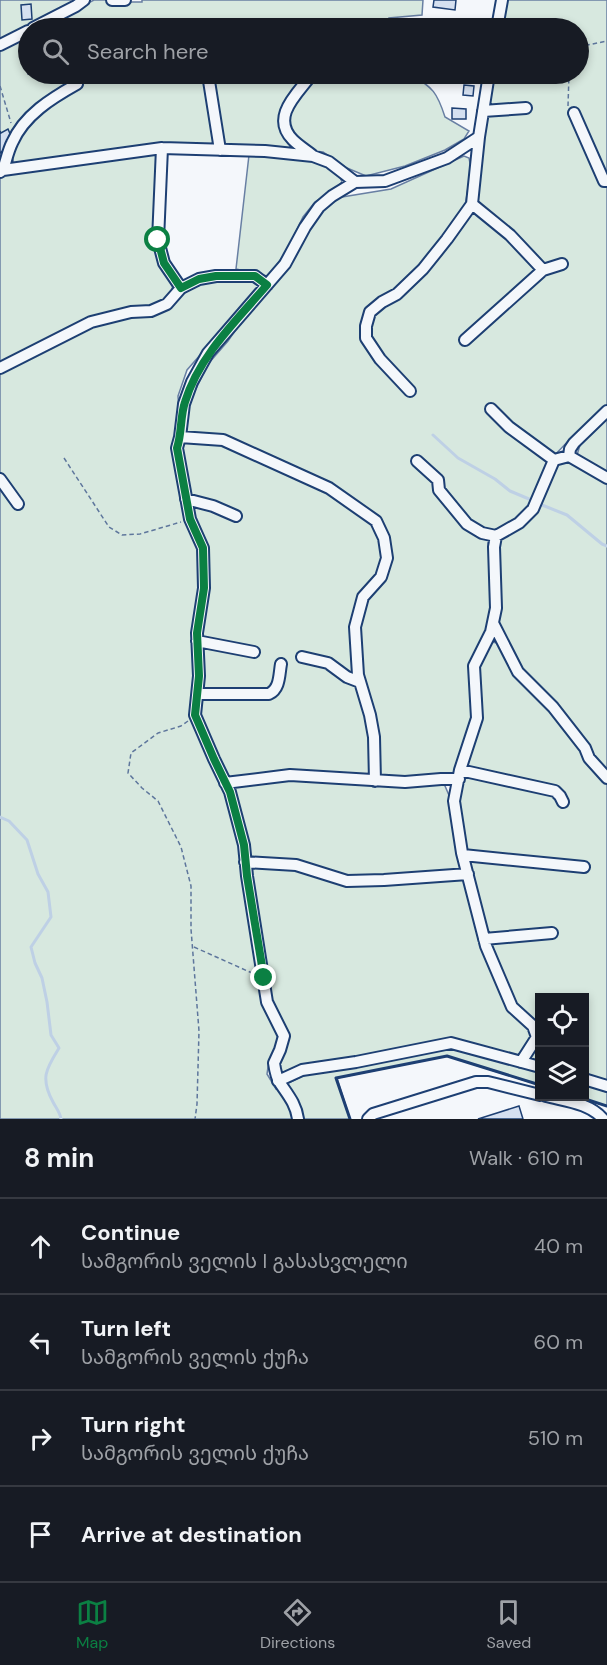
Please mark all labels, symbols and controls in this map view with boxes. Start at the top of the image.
search box [18,18,589,84]
icon: search [39,35,72,68]
text: Search here [87,37,208,66]
route start [144,226,170,252]
route end [250,964,276,990]
map controls [535,993,589,1101]
button: locate [535,993,589,1047]
button: layers [535,1047,589,1101]
text: 8 min [24,1141,94,1175]
text: Walk · 610 m [469,1145,583,1171]
text: Continue [81,1218,180,1247]
icon: ahead [24,1230,57,1263]
text: 40 m [534,1233,583,1259]
text: სამგორის ველის I გასასვლელი [81,1248,408,1274]
text: Turn left [81,1314,171,1343]
icon: left [24,1326,57,1359]
text: 60 m [534,1329,583,1355]
text: სამგორის ველის ქუჩა [81,1344,309,1370]
text: Turn right [81,1410,186,1439]
icon: right [24,1422,57,1455]
text: 510 m [528,1425,583,1451]
text: სამგორის ველის ქუჩა [81,1440,309,1466]
icon: arrive [24,1518,57,1551]
text: Arrive at destination [81,1520,302,1549]
tab: Map [76,1596,109,1653]
tab: Directions [260,1596,335,1653]
tab: Saved [487,1596,531,1653]

